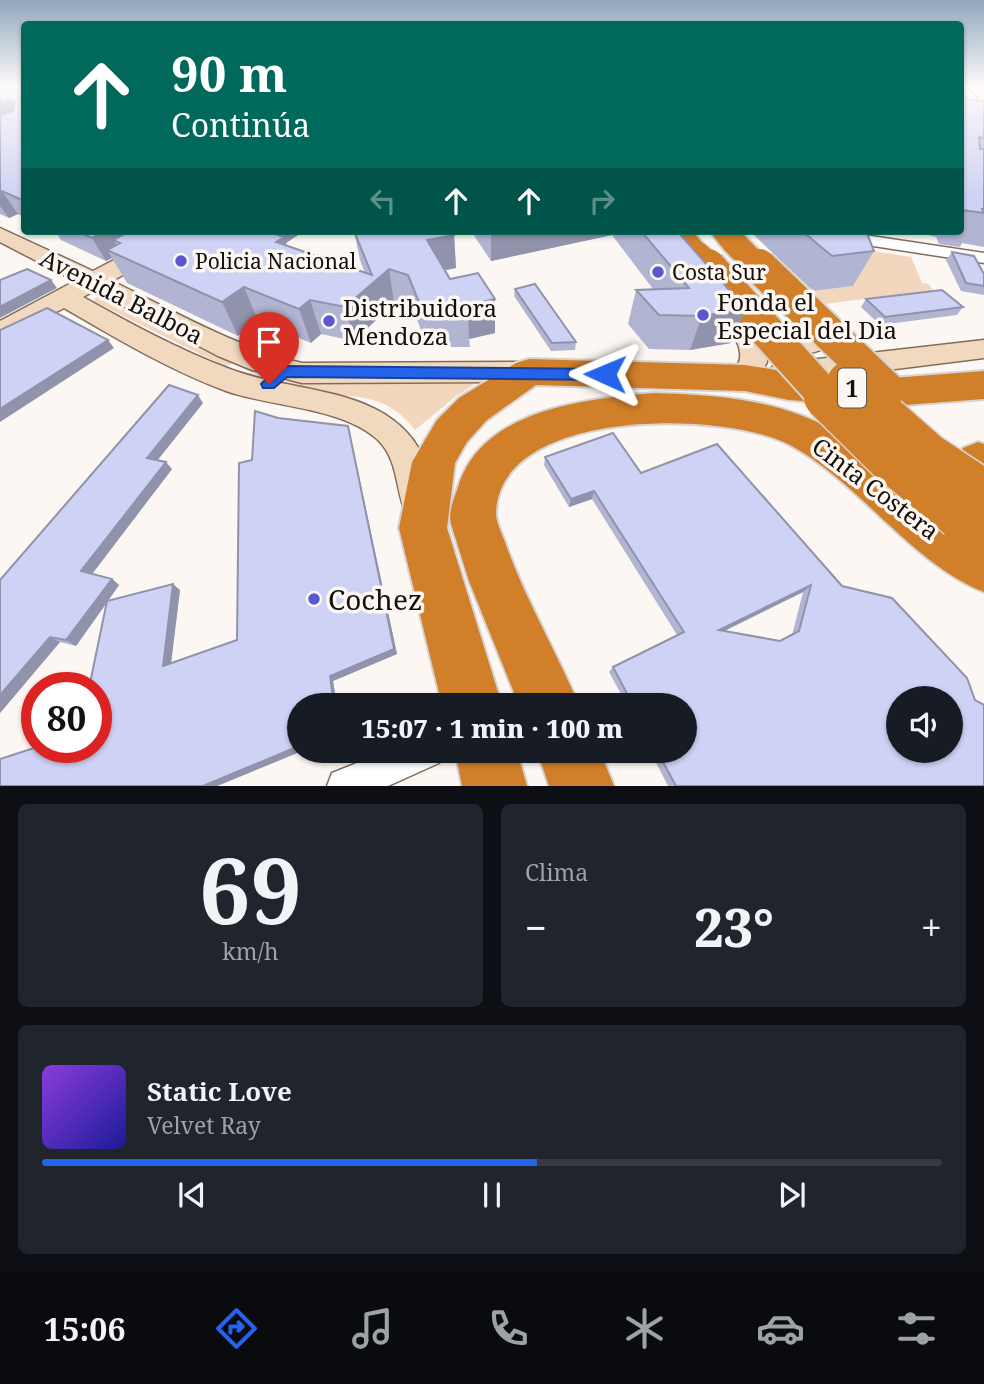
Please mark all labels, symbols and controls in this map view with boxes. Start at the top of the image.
text: 90 m [171,40,287,106]
icon: ahead [56,49,147,140]
text: Continúa [171,103,310,146]
icon: left [364,182,402,220]
icon: ahead [437,182,475,220]
icon: ahead [510,182,548,220]
icon: right [583,182,621,220]
street label: Avenida Balboa [35,241,209,351]
place label: Policia Nacional [195,247,357,275]
marker: Policia Nacional [173,253,189,269]
place label: Costa Sur [672,258,766,286]
marker: Costa Sur [650,264,666,280]
place label: Fonda el Especial del Dia [717,285,897,346]
place label: Distribuidora Mendoza [343,291,497,352]
marker: Fonda el Especial del Dia [695,307,711,323]
pin [239,312,299,384]
marker: Distribuidora Mendoza [321,313,337,329]
icon: arrive [250,323,288,361]
position arrow [568,337,642,411]
road number: 1 [838,368,866,408]
street label: Cinta Costera [806,429,946,547]
place label: Cochez [328,580,422,618]
marker: Cochez [306,591,322,607]
speed limit sign: 80 [21,672,112,763]
map controls [886,686,963,763]
button: sound [886,686,963,763]
text: 15:07 · 1 min · 100 m [361,710,623,746]
text: 69 [199,827,302,951]
text: Clima [525,856,588,888]
text: 23° [694,891,774,962]
text: − [525,901,547,953]
text: + [921,901,942,953]
text: km/h [222,935,279,967]
text: Static Love [147,1073,292,1109]
text: Velvet Ray [147,1109,261,1141]
icon: previous [173,1176,211,1214]
icon: pause [473,1176,511,1214]
icon: next [773,1176,811,1214]
icon: directions [212,1304,261,1353]
icon: music [348,1304,397,1353]
icon: phone [484,1304,533,1353]
icon: climate [620,1304,669,1353]
icon: car [756,1304,805,1353]
icon: filters [892,1304,941,1353]
text: 15:06 [43,1307,125,1350]

